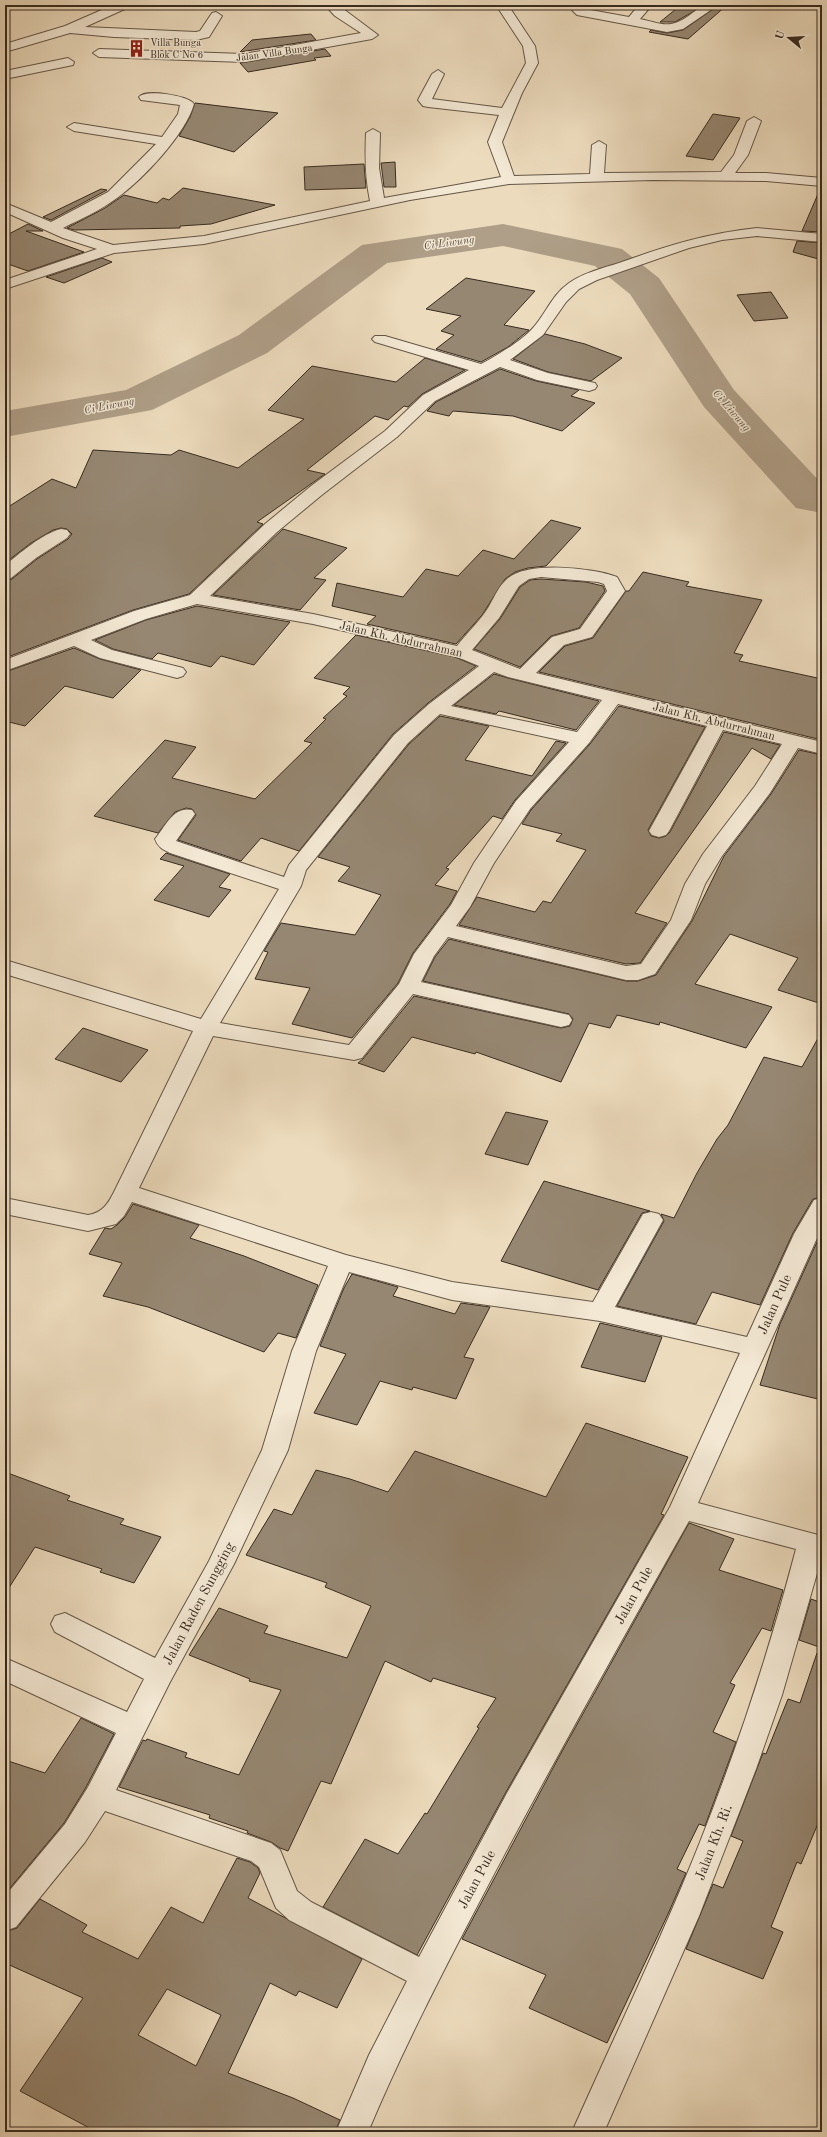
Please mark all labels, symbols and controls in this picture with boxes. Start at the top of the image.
north arrow [769,18,809,58]
text: U [774,29,788,41]
building icon: Villa Bunga Blok C No 6 [127,38,147,58]
place label: Villa Bunga Blok C No 6 [150,38,204,60]
street label: Jalan Villa Bunga [235,43,313,63]
water label: Ci Liwung [423,234,476,252]
water label: Ci Liwung [710,388,752,434]
water label: Ci Liwung [83,396,136,417]
street label: Jalan Kh. Abdurrahman [338,620,464,660]
street label: Jalan Kh. Abdurrahman [651,701,777,743]
street label: Jalan Pule [756,1272,794,1336]
street label: Jalan Raden Sungging [161,1540,237,1667]
street label: Jalan Pule [612,1564,655,1627]
street label: Jalan Kh. Ri. [693,1802,735,1882]
street label: Jalan Pule [456,1848,498,1911]

